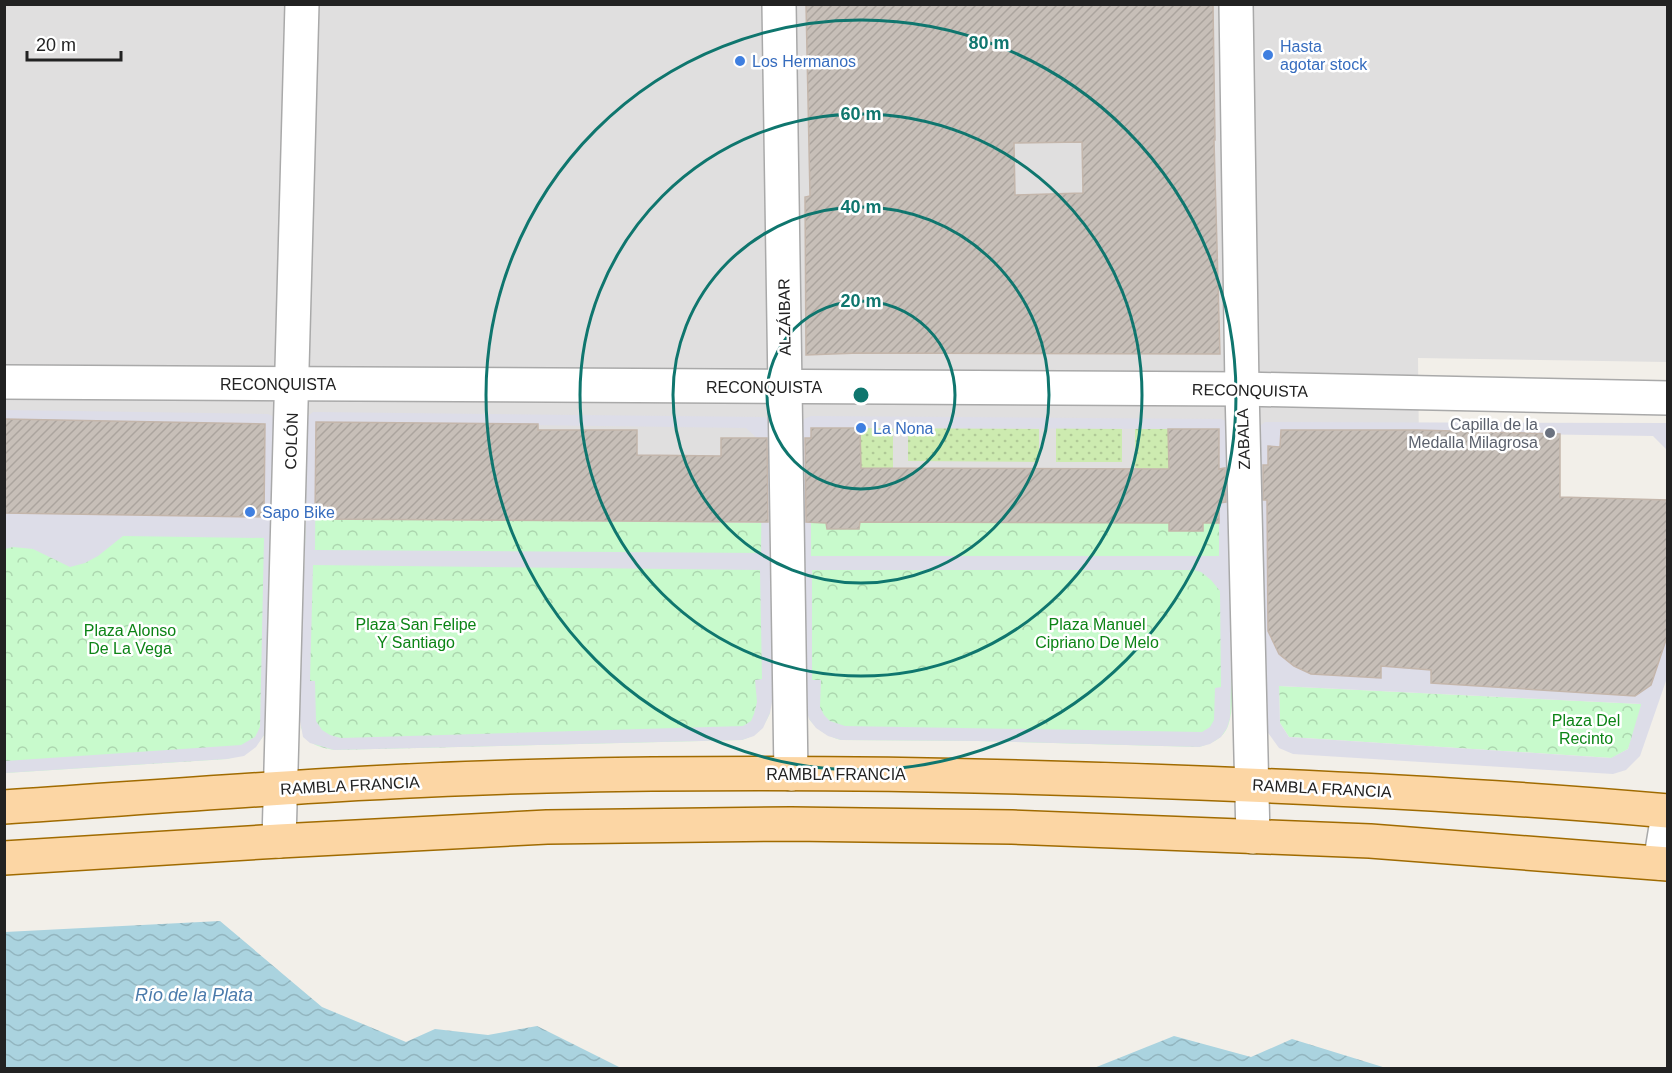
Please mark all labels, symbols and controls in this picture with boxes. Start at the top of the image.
scale bar [27,24,122,62]
text: 80 m [968,33,1010,53]
text: 20 m [36,35,76,55]
place label: Hasta agotar stock [1280,38,1368,73]
marker: Hasta agotar stock [1261,48,1275,62]
place label: Los Hermanos [752,53,856,70]
marker: Los Hermanos [733,54,747,68]
text: 60 m [840,104,882,124]
text: 40 m [840,197,882,217]
street label: ALZÁIBAR [774,278,794,356]
text: 20 m [840,291,882,311]
street label: RECONQUISTA [220,376,336,393]
street label: RECONQUISTA [706,379,822,396]
street label: RECONQUISTA [1192,381,1309,400]
centre of rings [851,385,871,405]
street label: ZABALA [1234,408,1253,470]
street label: COLÓN [281,412,301,470]
place label: Capilla de la Medalla Milagrosa [1408,416,1538,451]
place label: La Nona [873,420,934,437]
marker: La Nona [854,421,868,435]
marker: Capilla de la Medalla Milagrosa [1543,426,1557,440]
place label: Sapo Bike [262,504,335,521]
marker: Sapo Bike [243,505,257,519]
park label: Plaza San Felipe Y Santiago [356,616,477,651]
park label: Plaza Manuel Cipriano De Melo [1035,616,1159,651]
park label: Plaza Alonso De La Vega [84,622,176,657]
park label: Plaza Del Recinto [1552,712,1620,747]
street label: RAMBLA FRANCIA [766,766,906,783]
street label: RAMBLA FRANCIA [280,773,420,798]
street label: RAMBLA FRANCIA [1252,776,1392,801]
water label: Río de la Plata [135,985,253,1005]

